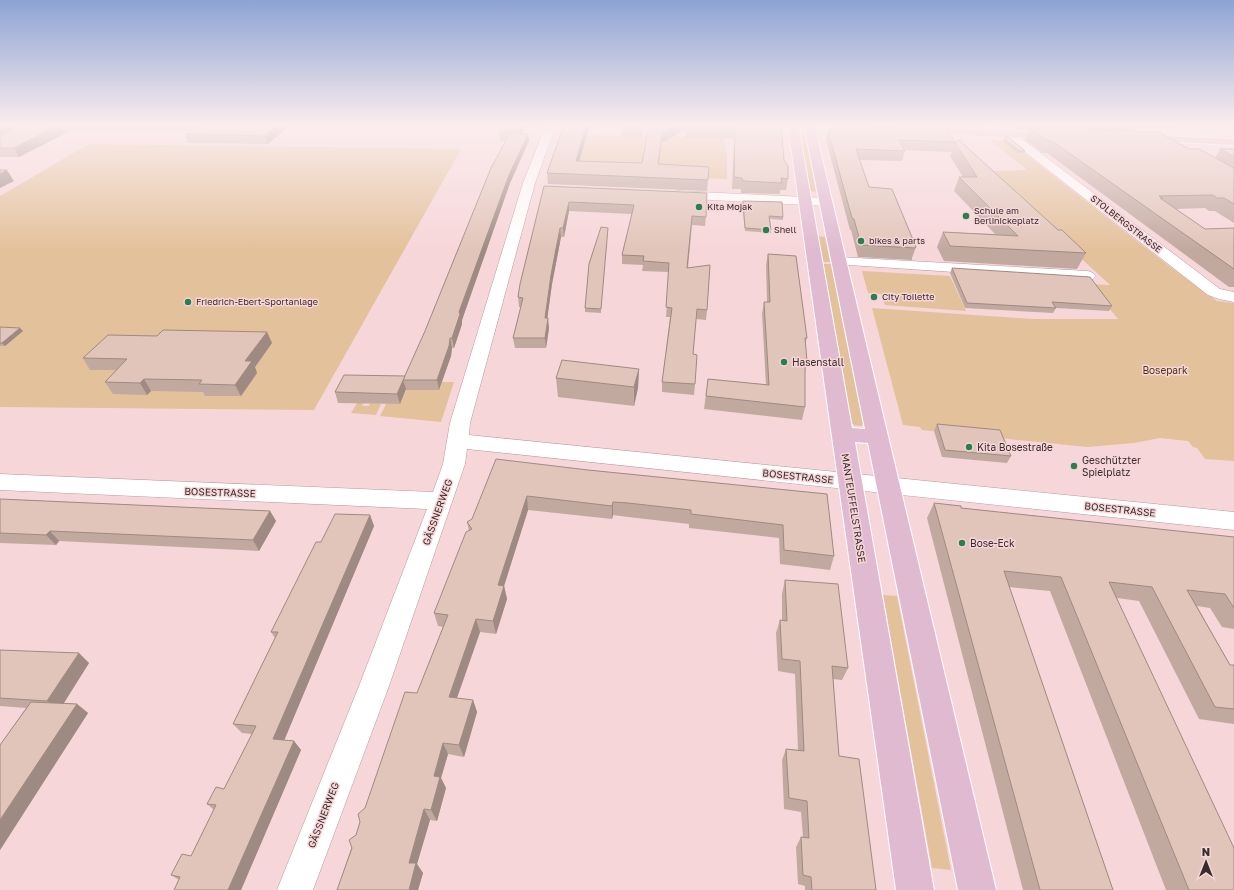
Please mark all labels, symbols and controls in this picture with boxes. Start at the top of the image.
street label: STOLBERGSTRASSE [1089,192,1164,255]
place label: Kita Mojak [707,201,752,212]
marker: Kita Mojak [694,202,704,212]
place label: Schule am Berlinickeplatz [974,205,1039,226]
marker: Schule am Berlinickeplatz [961,211,971,221]
place label: Shell [774,224,796,235]
marker: Shell [761,225,771,235]
place label: bikes & parts [869,235,925,246]
marker: bikes & parts [856,236,866,246]
place label: City Toilette [882,291,935,302]
marker: City Toilette [869,292,879,302]
place label: Friedrich-Ebert-Sportanlage [196,296,318,307]
marker: Friedrich-Ebert-Sportanlage [183,297,193,307]
place label: Hasenstall [792,356,844,368]
marker: Hasenstall [779,357,789,367]
park label: Bosepark [1142,364,1188,376]
place label: Kita Bosestraße [977,441,1053,453]
marker: Kita Bosestraße [964,442,974,452]
street label: MANTEUFFELSTRASSE [839,452,869,564]
place label: Geschützter Spielplatz [1082,454,1141,478]
marker: Geschützter Spielplatz [1069,461,1079,471]
street label: BOSESTRASSE [762,466,834,486]
street label: GÄSSNERWEG [419,477,455,547]
street label: BOSESTRASSE [184,485,256,499]
street label: BOSESTRASSE [1084,499,1156,519]
place label: Bose-Eck [970,537,1015,549]
marker: Bose-Eck [957,538,967,548]
street label: GÄSSNERWEG [304,780,341,850]
north arrow [1186,842,1226,882]
text: N [1202,845,1210,858]

